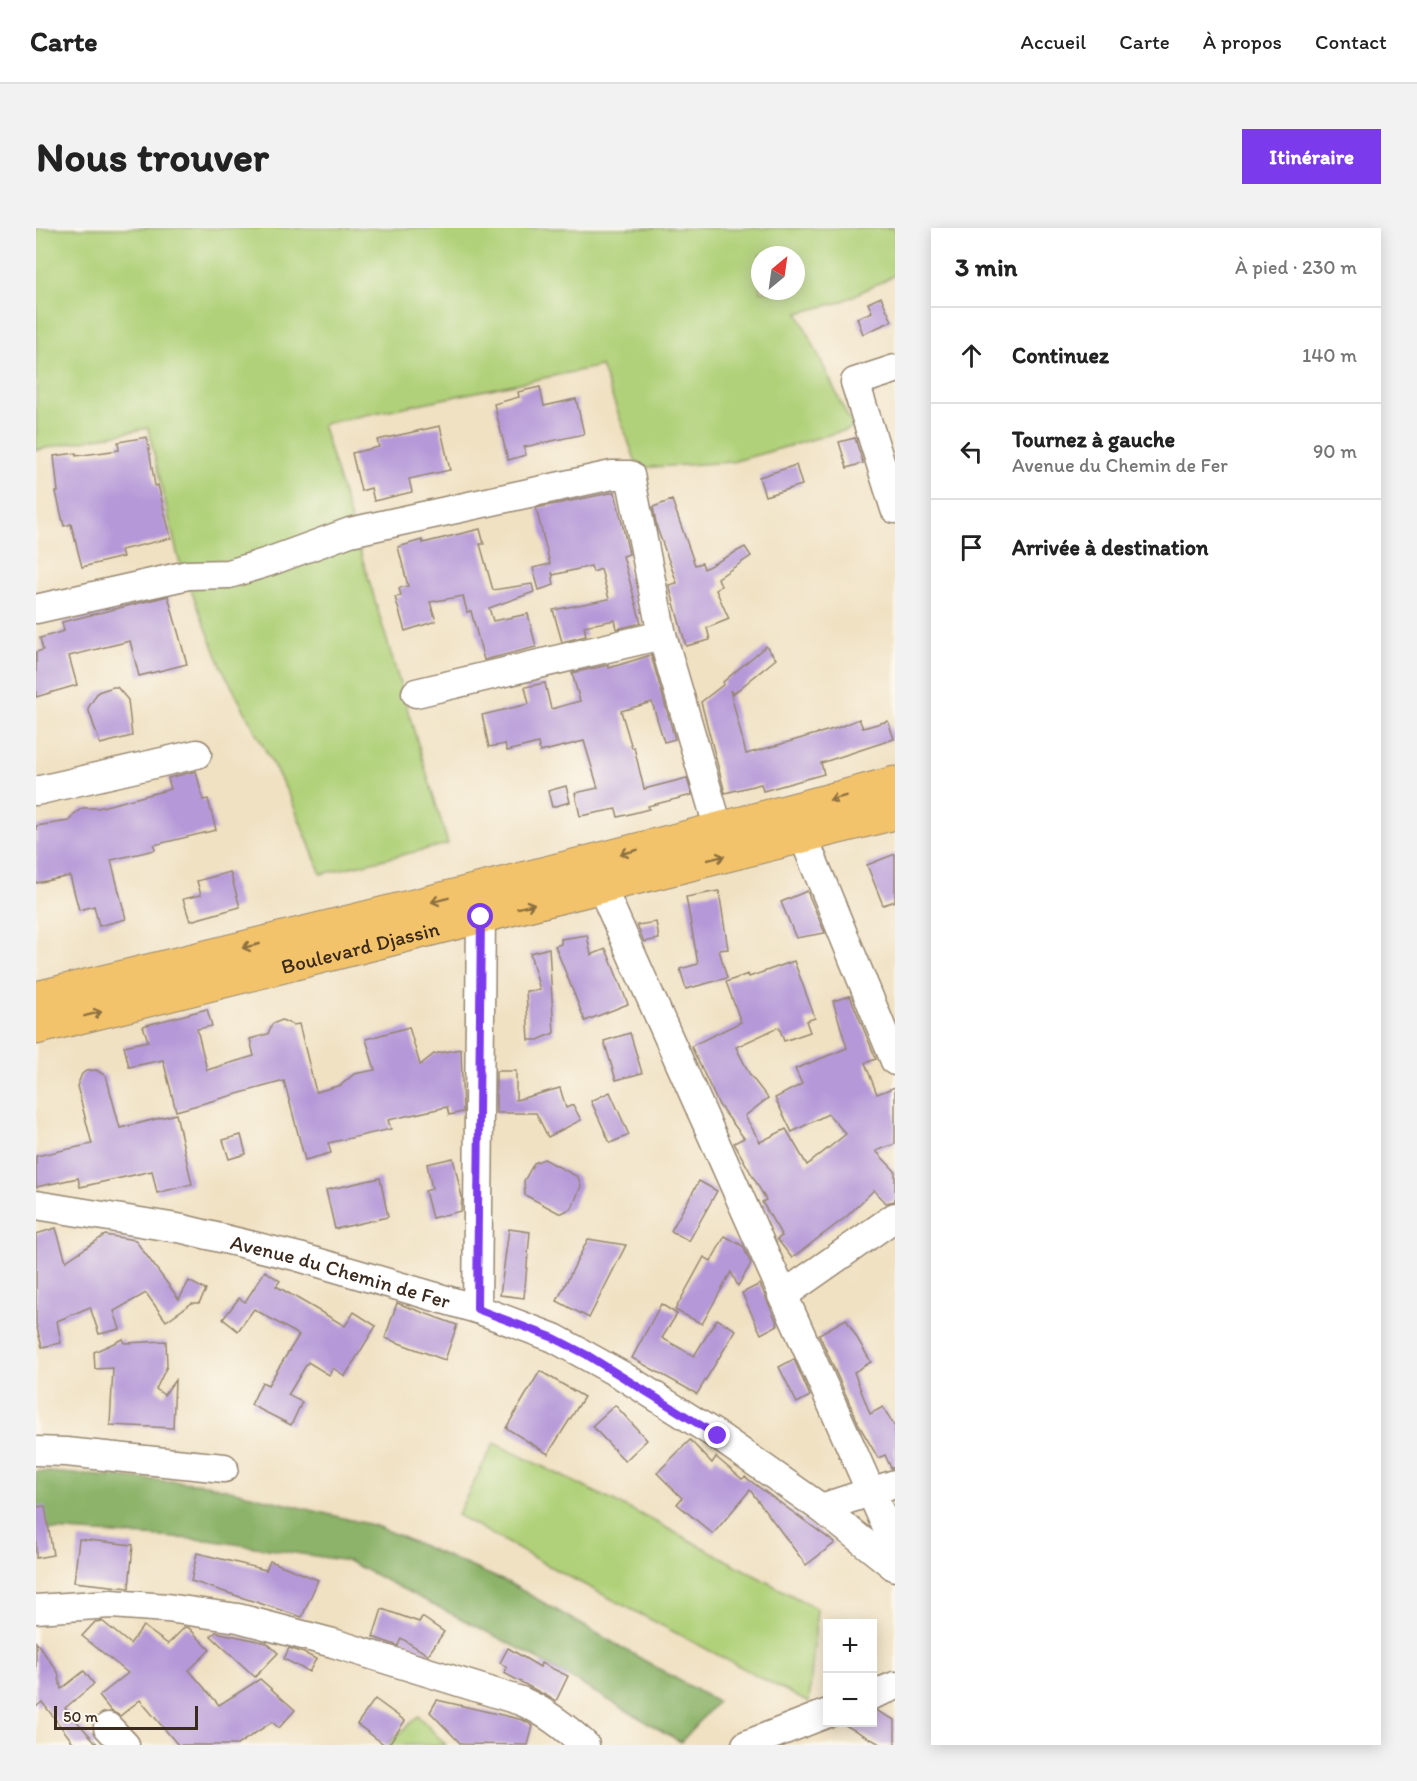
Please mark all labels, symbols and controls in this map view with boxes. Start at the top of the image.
text: Carte [30,24,97,58]
text: Accueil [1021,29,1086,54]
text: Carte [1119,29,1170,54]
text: À propos [1203,29,1282,54]
text: Contact [1315,29,1387,54]
button: Itinéraire [1242,129,1381,184]
text: Nous trouver [36,131,269,182]
north arrow [751,246,805,300]
text: 3 min [955,251,1017,283]
text: À pied · 230 m [1235,255,1357,279]
icon: ahead [955,339,988,372]
text: Continuez [1012,342,1109,369]
text: 140 m [1302,343,1357,367]
text: Tournez à gauche [1012,426,1175,453]
icon: left [955,435,988,468]
text: 90 m [1313,439,1357,463]
text: Avenue du Chemin de Fer [1012,453,1228,477]
icon: arrive [955,531,988,564]
text: Arrivée à destination [1012,534,1208,561]
one-way arrow [829,793,848,804]
one-way arrow [620,847,639,859]
one-way arrow [706,852,725,864]
one-way arrow [431,894,450,906]
one-way arrow [517,899,536,911]
route start [467,903,493,929]
street label: Boulevard Djassin [278,915,442,979]
one-way arrow [242,941,261,953]
one-way arrow [83,1008,102,1019]
street label: Avenue du Chemin de Fer [228,1228,453,1313]
route end [704,1422,730,1448]
map controls [823,1619,877,1727]
button: + [823,1619,877,1673]
button: − [823,1673,877,1727]
scale bar [54,1703,198,1730]
text: 50 m [63,1707,98,1726]

